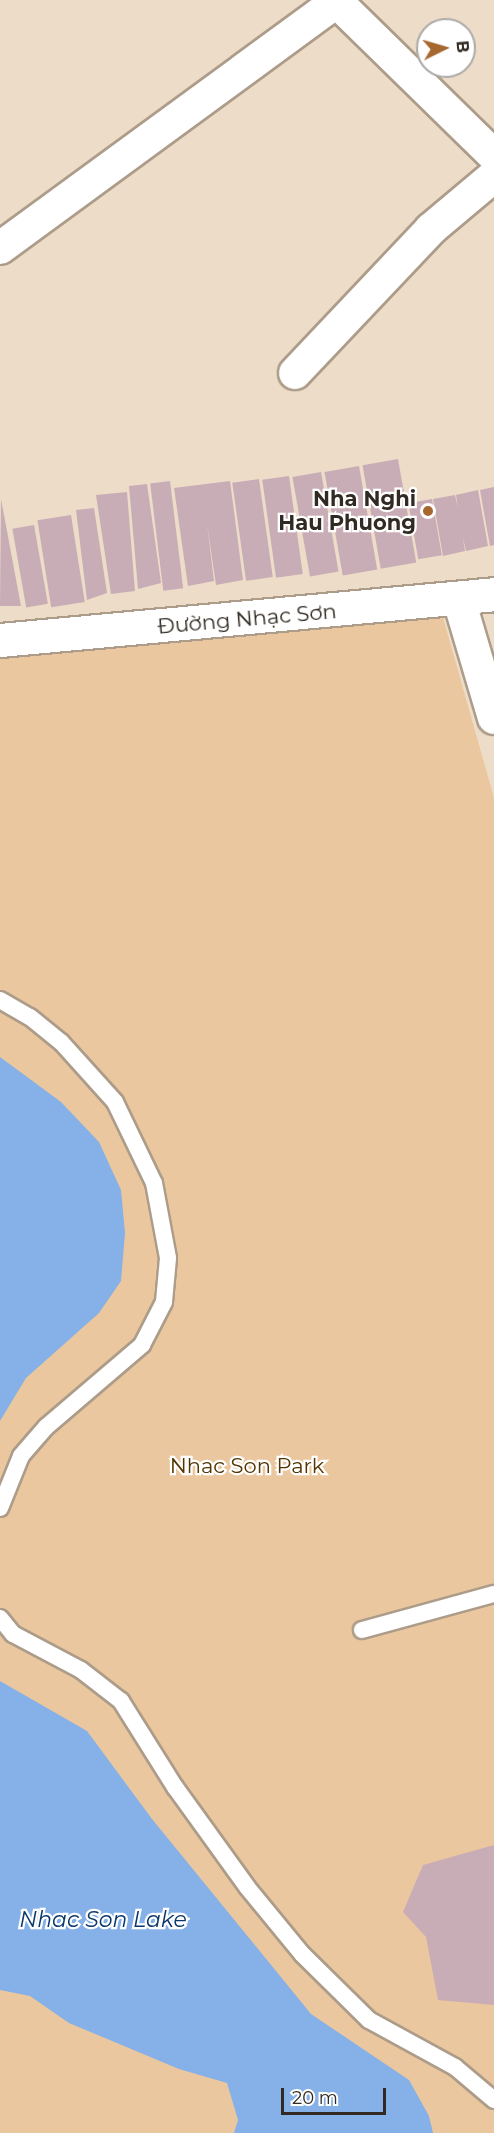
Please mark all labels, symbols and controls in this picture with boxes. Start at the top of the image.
north arrow [416,18,476,78]
text: B [452,40,472,53]
place label: Nha Nghi Hau Phuong [278,486,416,536]
marker: Nha Nghi Hau Phuong [421,504,435,518]
street label: Đường Nhạc Sơn [156,599,338,639]
park label: Nhac Son Park [170,1453,324,1479]
water label: Nhac Son Lake [19,1907,187,1933]
scale bar [284,2076,389,2114]
text: 20 m [292,2087,338,2109]

